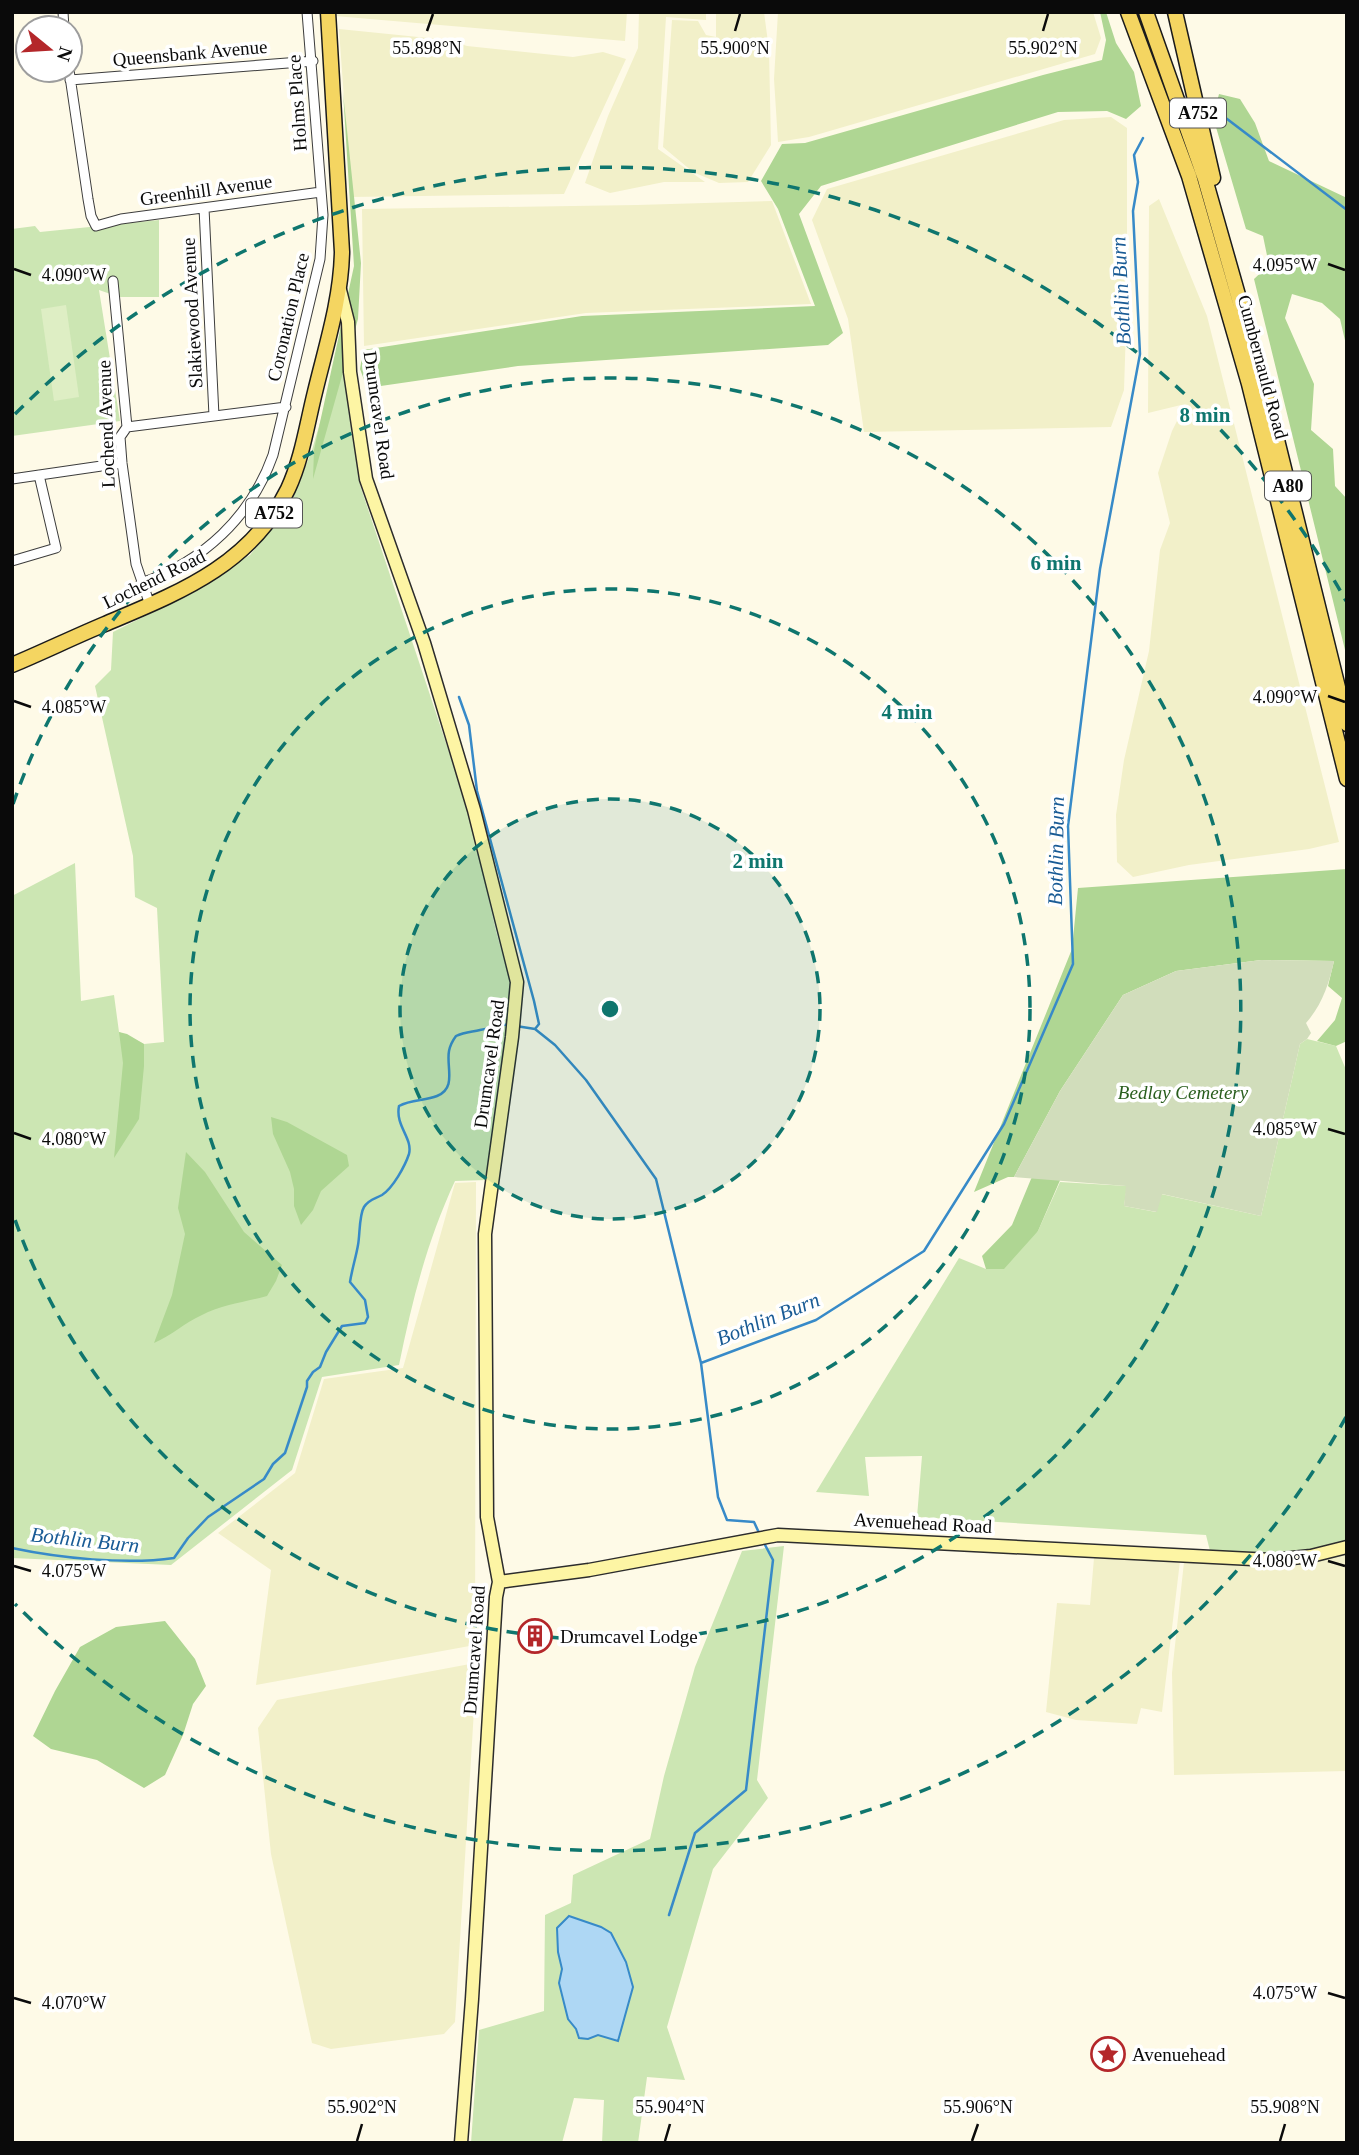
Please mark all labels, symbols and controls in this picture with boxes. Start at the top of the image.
north arrow [14,14,84,84]
street label: Queensbank Avenue [112,36,268,70]
text: 55.898°N [392,38,462,58]
text: 55.900°N [700,38,770,58]
text: 55.902°N [1008,38,1078,58]
text: N [53,44,77,64]
street label: Holms Place [283,54,311,152]
road number: A752 [1170,98,1226,128]
street label: Greenhill Avenue [139,170,273,210]
water label: Bothlin Burn [1106,236,1136,346]
street label: Slakiewood Avenue [178,237,206,389]
street label: Coronation Place [263,251,313,383]
text: 4.095°W [1253,255,1317,275]
text: 4.090°W [42,265,106,285]
street label: Cumbernauld Road [1234,293,1292,442]
street label: Drumcavel Road [360,350,398,481]
street label: Lochend Avenue [93,360,119,488]
text: 8 min [1180,403,1231,427]
road number: A80 [1265,472,1311,500]
road number: A752 [246,499,302,528]
street label: Lochend Road [99,545,209,613]
text: 6 min [1031,551,1082,575]
text: 4.090°W [1253,687,1317,707]
text: 4.085°W [42,697,106,717]
text: 4 min [882,700,933,724]
water label: Bothlin Burn [1043,796,1069,906]
text: 2 min [733,849,784,873]
centre of rings [598,997,622,1021]
street label: Drumcavel Road [470,998,508,1129]
park label: Bedlay Cemetery [1118,1082,1249,1103]
text: 4.085°W [1253,1119,1317,1139]
text: 4.080°W [42,1129,106,1149]
water label: Bothlin Burn [713,1287,823,1351]
street label: Avenuehead Road [853,1509,993,1537]
water label: Bothlin Burn [29,1522,141,1558]
text: 4.080°W [1253,1551,1317,1571]
text: 4.075°W [42,1561,106,1581]
street label: Drumcavel Road [459,1584,489,1715]
building icon: Drumcavel Lodge [516,1617,554,1655]
place label: Drumcavel Lodge [560,1626,698,1647]
text: 4.075°W [1253,1983,1317,2003]
text: 4.070°W [42,1993,106,2013]
place icon: Avenuehead [1089,2035,1127,2073]
place label: Avenuehead [1132,2044,1226,2065]
text: 55.902°N [327,2097,397,2117]
text: 55.904°N [635,2097,705,2117]
text: 55.906°N [943,2097,1013,2117]
text: 55.908°N [1250,2097,1320,2117]

